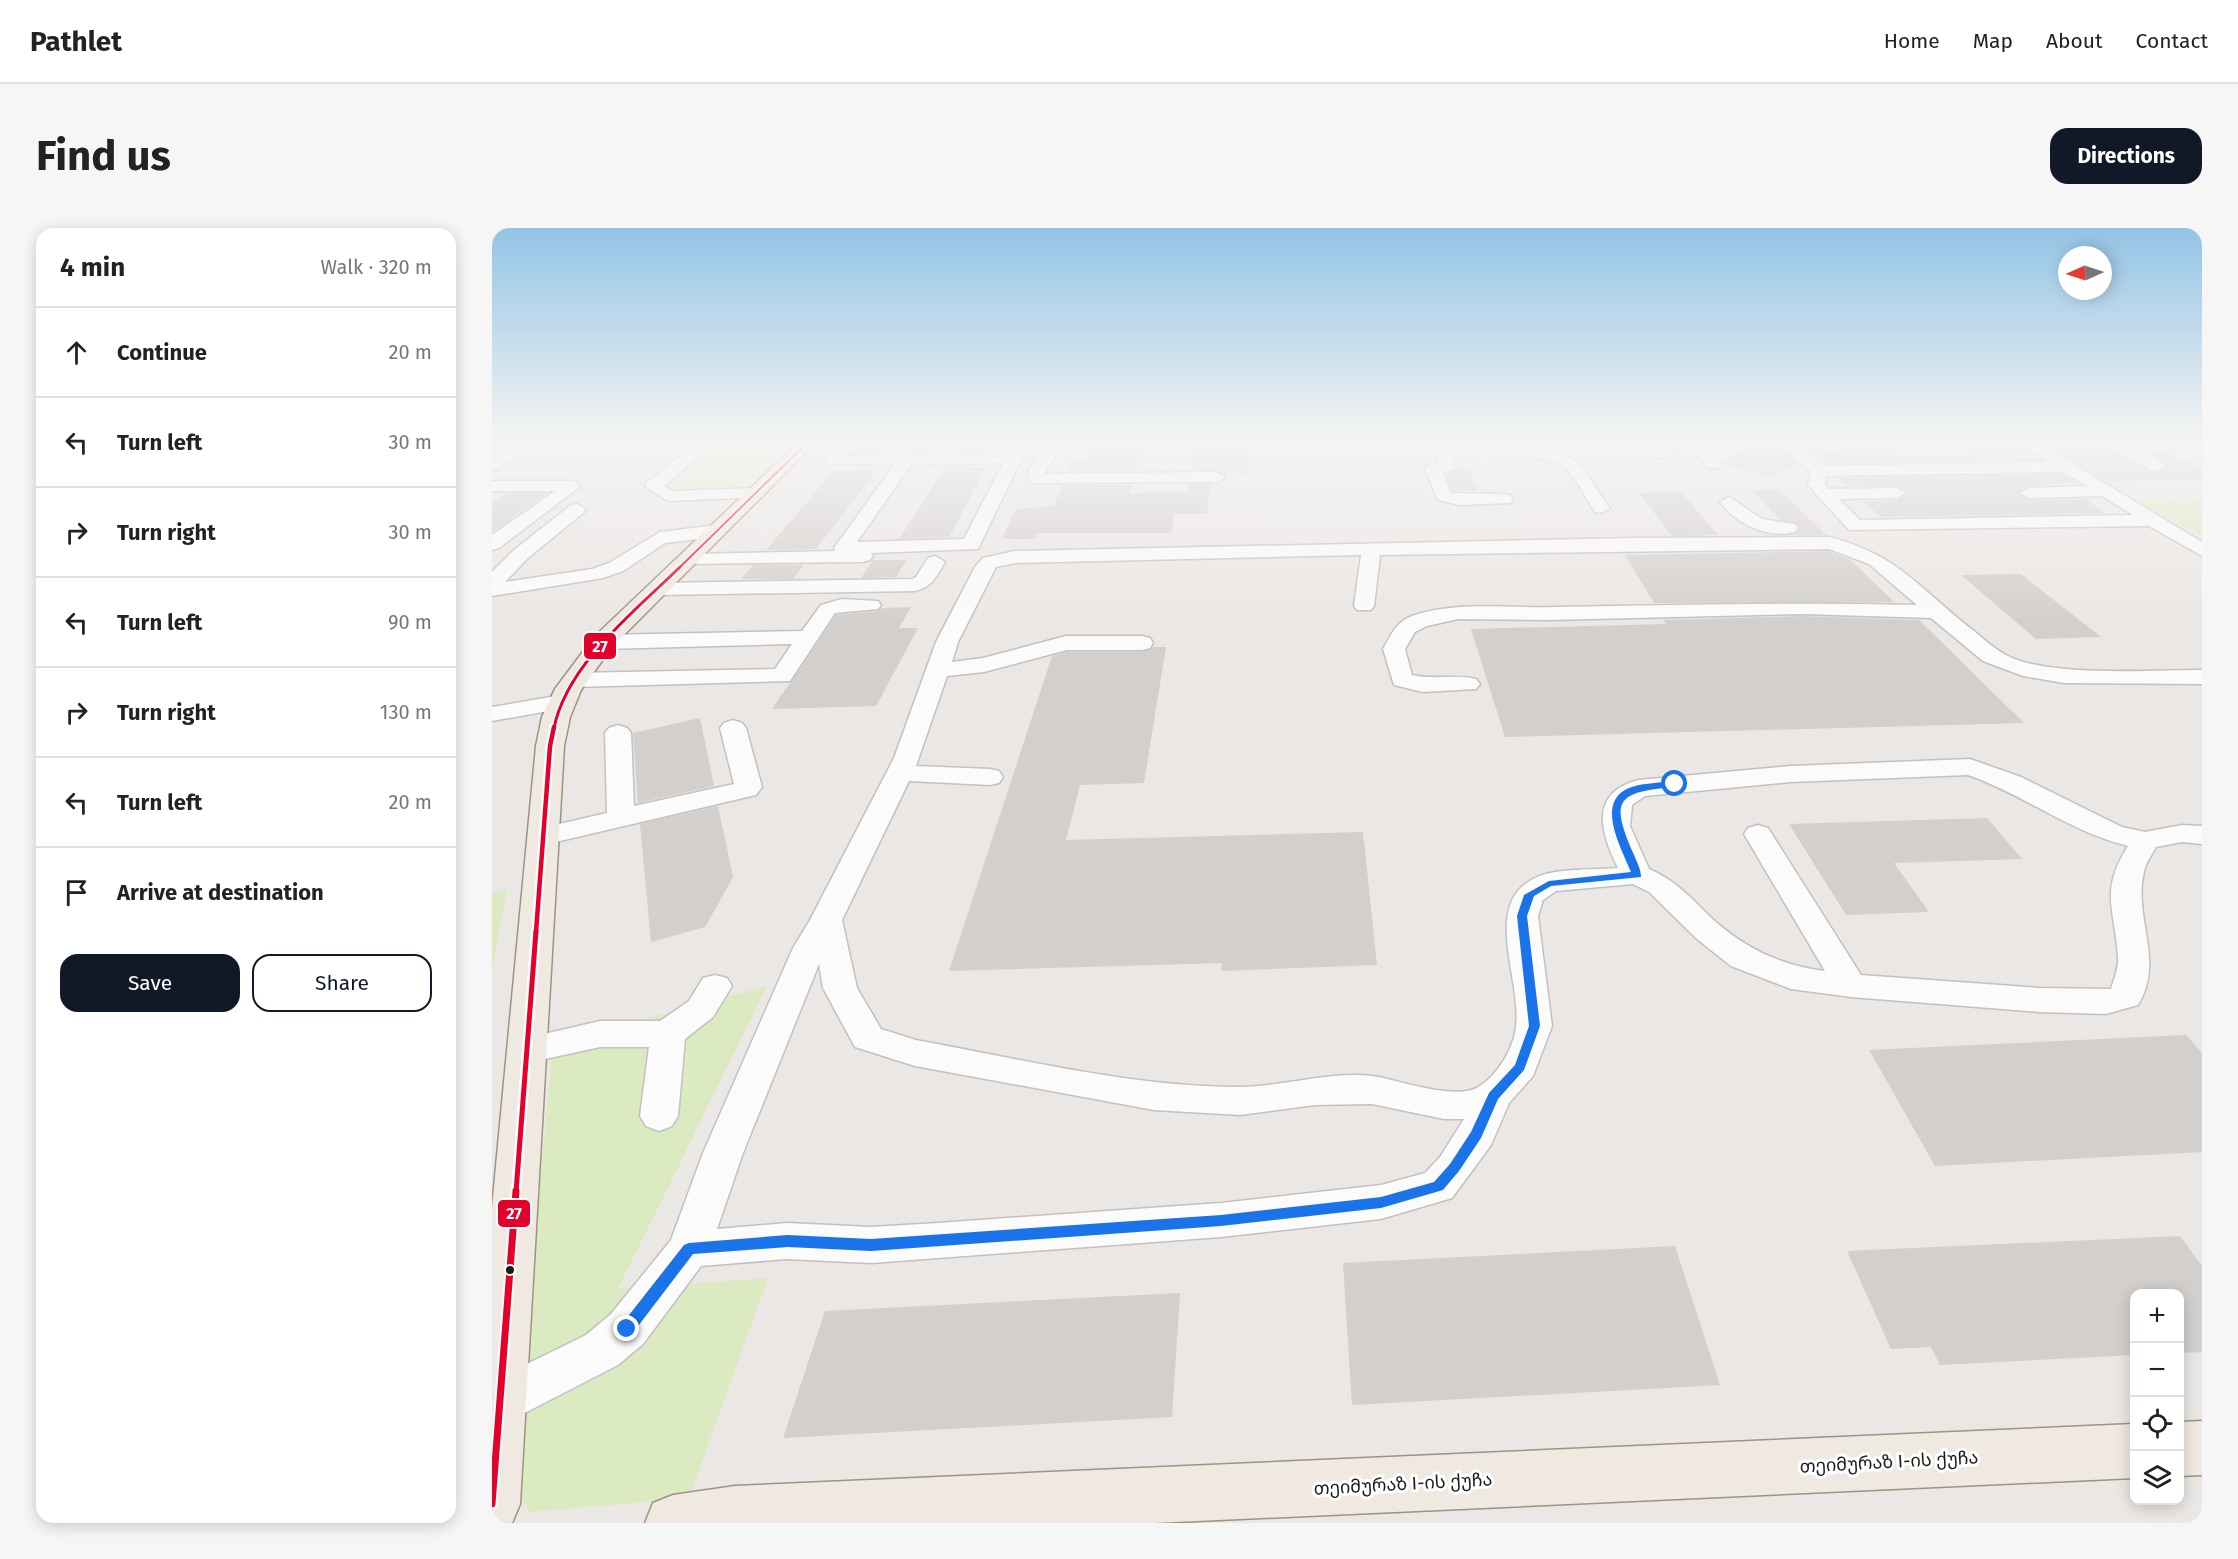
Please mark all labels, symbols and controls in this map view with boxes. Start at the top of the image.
text: Pathlet [30,25,122,58]
text: Home [1884,28,1940,54]
text: Map [1973,28,2013,54]
text: About [2046,28,2103,54]
text: Contact [2136,28,2208,54]
button: Directions [2050,128,2202,184]
text: Find us [36,131,171,181]
north arrow [2058,246,2112,300]
text: 4 min [60,252,125,283]
text: Walk · 320 m [321,255,432,279]
icon: ahead [60,336,93,369]
text: Continue [117,339,207,366]
text: 20 m [389,340,432,364]
icon: left [60,426,93,459]
text: Turn left [117,429,202,456]
text: 30 m [388,430,432,454]
icon: right [60,516,93,549]
text: Turn right [117,519,216,546]
text: 30 m [388,520,432,544]
icon: left [60,606,93,639]
text: Turn left [117,609,202,636]
text: 90 m [388,610,432,634]
line badge: 27 [583,632,617,660]
text: 27 [592,637,608,656]
icon: right [60,696,93,729]
text: Turn right [117,699,216,726]
text: 130 m [380,700,432,724]
route start [1661,770,1687,796]
icon: left [60,786,93,819]
text: Turn left [117,789,202,816]
text: 20 m [389,790,432,814]
icon: arrive [60,876,93,909]
text: Arrive at destination [117,879,324,906]
button: Save [60,954,240,1012]
button: Share [252,954,432,1012]
line badge: 27 [497,1199,531,1228]
text: 27 [506,1204,522,1223]
unlabelled marker [504,1264,516,1276]
map controls [2130,1289,2184,1505]
button: + [2130,1289,2184,1343]
route end [613,1315,639,1341]
button: − [2130,1343,2184,1397]
button: locate [2130,1397,2184,1451]
street label: თეიმურაზ I-ის ქუჩა [1799,1446,1979,1478]
button: layers [2130,1451,2184,1505]
street label: თეიმურაზ I-ის ქუჩა [1313,1468,1493,1500]

